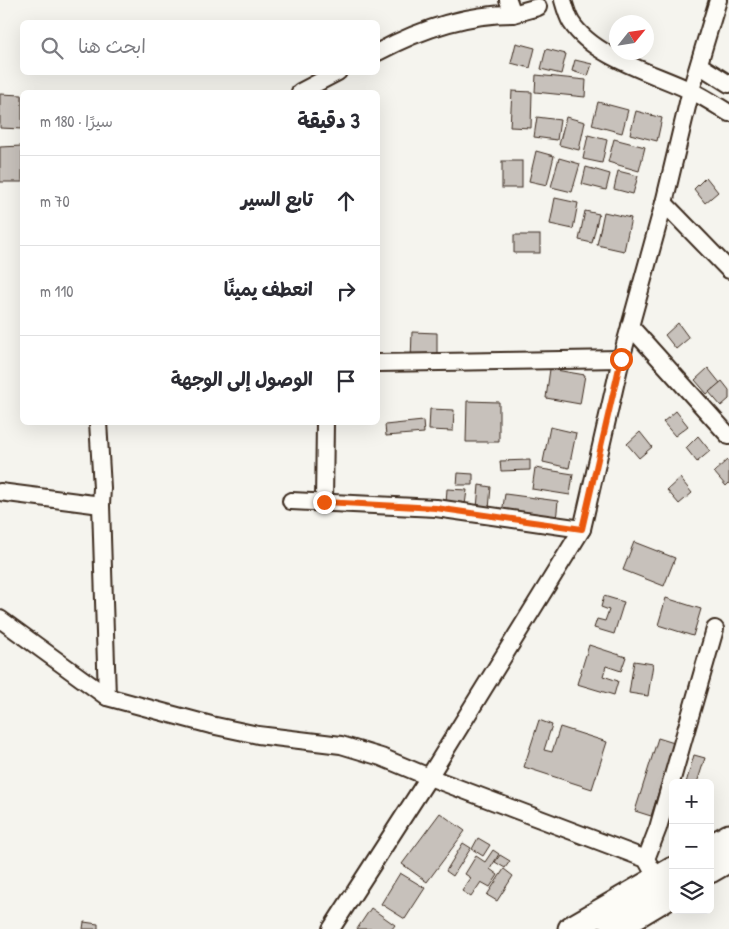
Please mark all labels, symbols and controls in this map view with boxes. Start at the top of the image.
north arrow [609,15,654,60]
search box [20,20,380,75]
text: ابحث هنا [78,33,146,59]
icon: search [38,34,66,62]
text: 3 دقيقة [297,106,360,135]
text: سيرًا · 180 m [40,110,113,132]
text: تابع السير [241,186,313,212]
icon: ahead [332,187,360,215]
text: 70 m [40,190,70,212]
text: انعطف يمينًا [224,276,313,302]
icon: right [332,277,360,305]
text: 110 m [40,280,73,302]
route start [610,348,633,371]
text: الوصول إلى الوجهة [171,366,313,392]
icon: arrive [332,367,360,395]
route end [313,491,336,514]
map controls [669,779,714,914]
button: + [669,779,714,824]
button: − [669,824,714,869]
button: layers [669,869,714,914]

